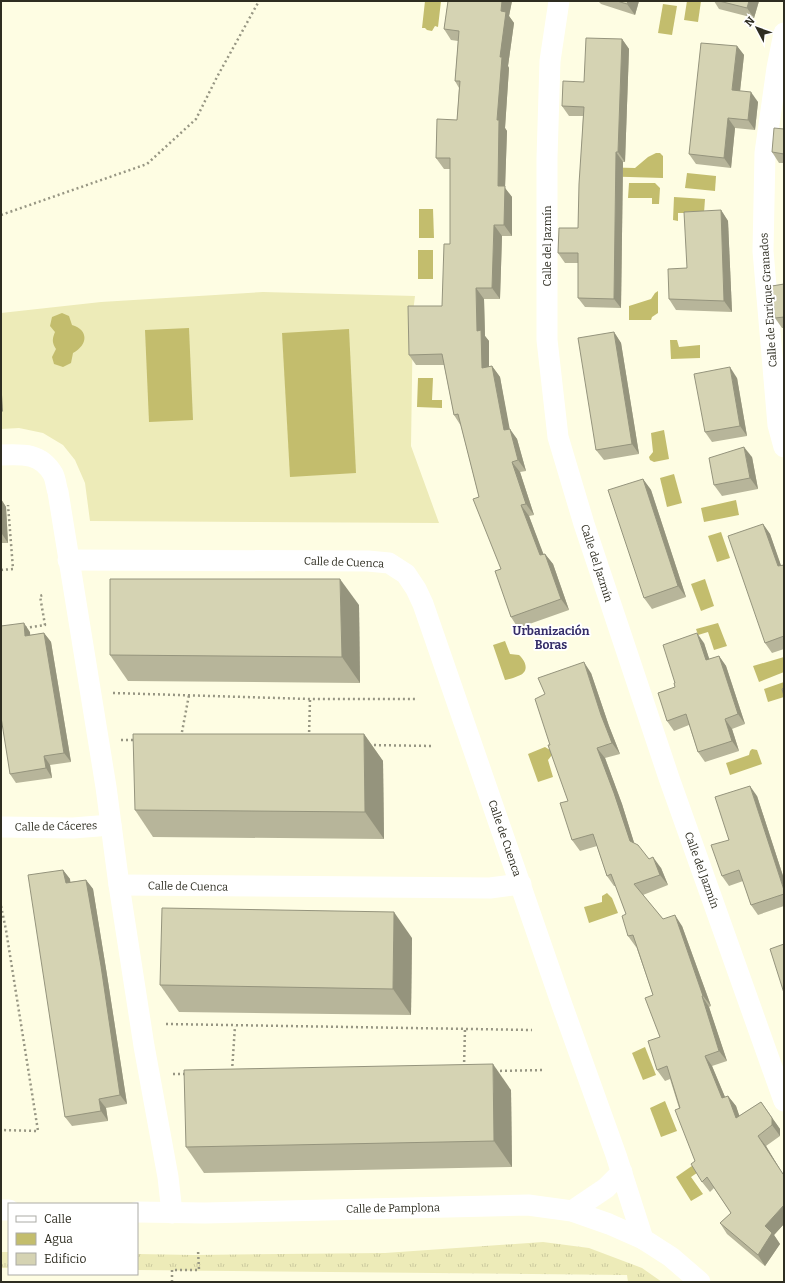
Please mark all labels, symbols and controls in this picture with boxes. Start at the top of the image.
north arrow [737,8,777,48]
text: N [742,14,758,29]
street label: Calle del Jazmín [541,206,554,286]
street label: Calle de Enrique Granados [757,232,780,368]
street label: Calle del Jazmín [578,523,615,604]
street label: Calle de Cuenca [304,555,384,570]
district label: Urbanización Boras [513,624,590,652]
street label: Calle de Cuenca [485,798,524,878]
street label: Calle de Cáceres [15,819,97,834]
street label: Calle del Jazmín [682,830,721,910]
street label: Calle de Cuenca [148,879,228,894]
street label: Calle de Pamplona [346,1201,440,1216]
legend [8,1203,138,1275]
text: Calle [44,1212,72,1226]
text: Agua [44,1232,73,1246]
text: Edificio [44,1252,86,1266]

